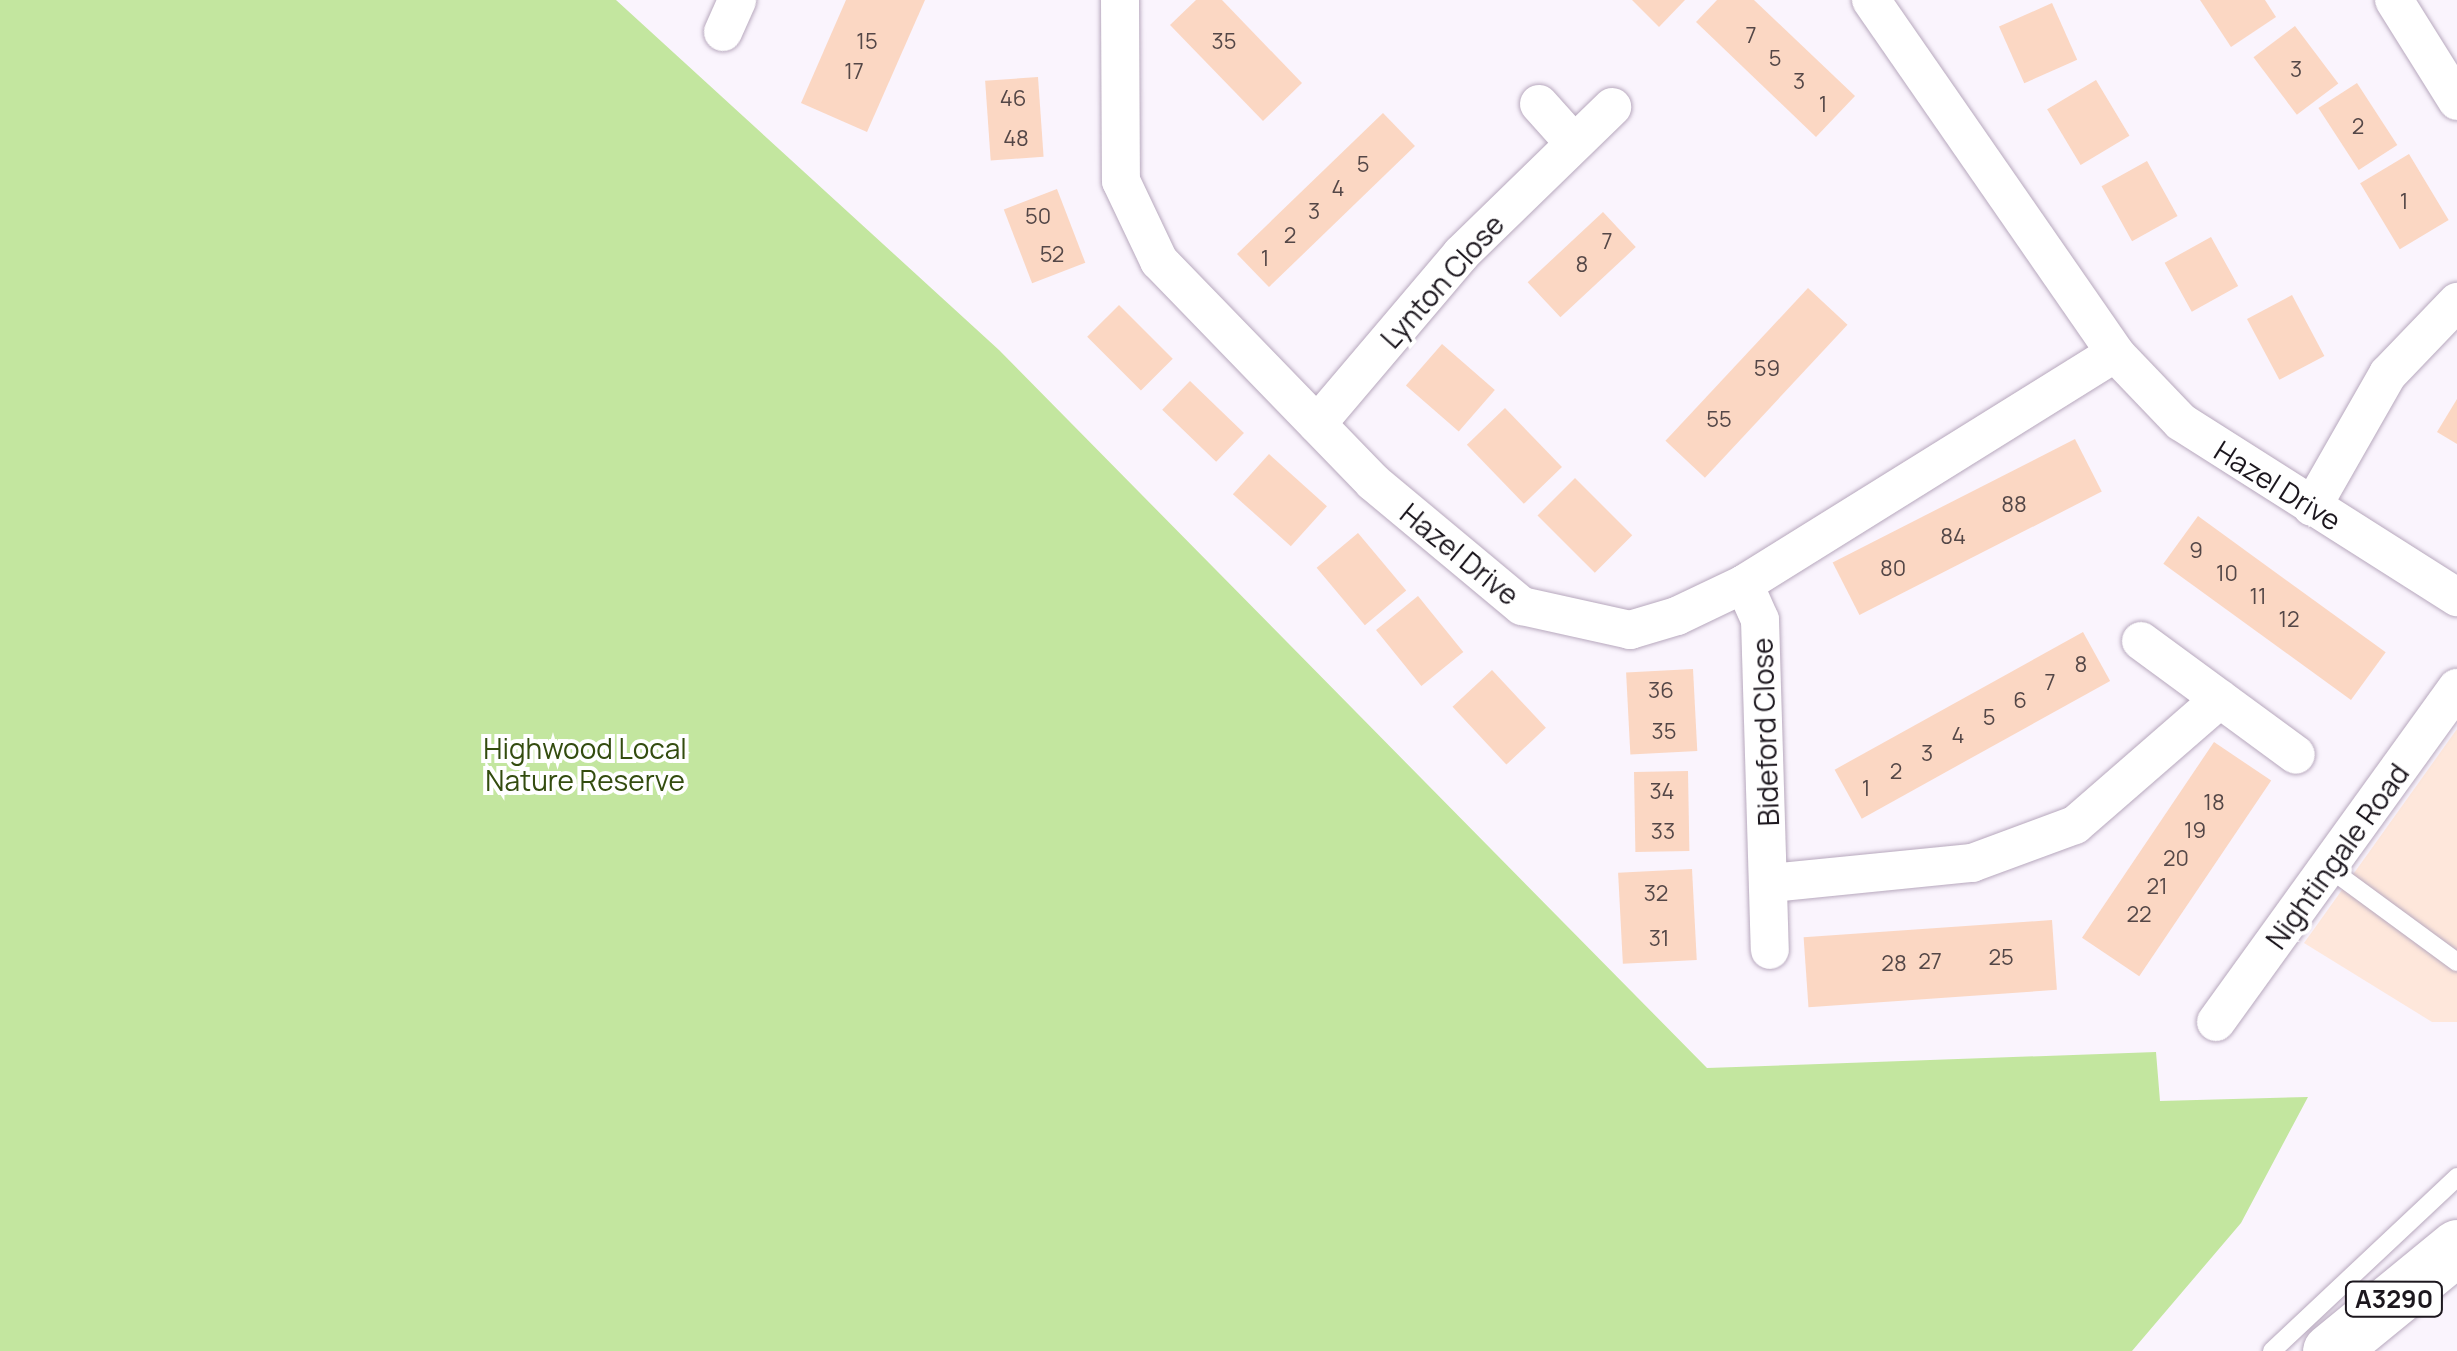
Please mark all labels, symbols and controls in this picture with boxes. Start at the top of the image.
house number: 7 [1745,23,1757,49]
house number: 15 [856,29,878,55]
house number: 35 [1212,29,1236,55]
house number: 5 [1769,46,1781,72]
house number: 3 [2290,57,2302,83]
house number: 17 [844,59,864,85]
house number: 3 [1793,69,1805,95]
house number: 46 [1000,86,1026,112]
house number: 1 [1819,92,1827,118]
house number: 2 [2352,114,2364,140]
house number: 48 [1003,126,1029,152]
house number: 5 [1357,152,1369,178]
house number: 4 [1332,176,1344,202]
house number: 1 [2400,189,2408,215]
house number: 3 [1308,199,1320,225]
house number: 50 [1025,204,1051,230]
street label: Lynton Close [1373,207,1511,355]
house number: 2 [1284,223,1296,249]
house number: 7 [1601,229,1613,255]
house number: 52 [1040,242,1064,268]
house number: 1 [1261,246,1269,272]
house number: 8 [1576,252,1588,278]
house number: 59 [1754,356,1780,382]
house number: 55 [1706,407,1732,433]
street label: Hazel Drive [2209,433,2347,537]
house number: 88 [2001,492,2027,518]
street label: Hazel Drive [1394,496,1526,612]
house number: 84 [1940,524,1966,550]
house number: 9 [2189,538,2203,564]
house number: 80 [1880,556,1906,582]
house number: 10 [2216,561,2238,587]
house number: 11 [2249,584,2267,610]
house number: 12 [2278,607,2300,633]
street label: Bideford Close [1745,637,1785,827]
house number: 8 [2075,652,2087,678]
house number: 7 [2044,670,2056,696]
house number: 36 [1648,678,1674,704]
house number: 6 [2013,688,2027,714]
house number: 5 [1983,705,1995,731]
house number: 35 [1652,719,1676,745]
house number: 4 [1952,723,1964,749]
park label: Highwood Local Nature Reserve [483,731,687,797]
house number: 3 [1921,741,1933,767]
street label: Nightingale Road [2259,757,2415,955]
house number: 2 [1890,759,1902,785]
house number: 1 [1862,776,1870,802]
house number: 34 [1649,779,1675,805]
house number: 18 [2203,790,2225,816]
house number: 19 [2184,818,2206,844]
house number: 33 [1651,819,1675,845]
house number: 20 [2163,846,2189,872]
house number: 21 [2146,874,2168,900]
house number: 32 [1644,881,1668,907]
house number: 22 [2126,902,2152,928]
house number: 31 [1649,926,1669,952]
house number: 25 [1988,945,2014,971]
house number: 27 [1918,949,1942,975]
house number: 28 [1881,951,1907,977]
road number: A3290 [2344,1279,2444,1319]

